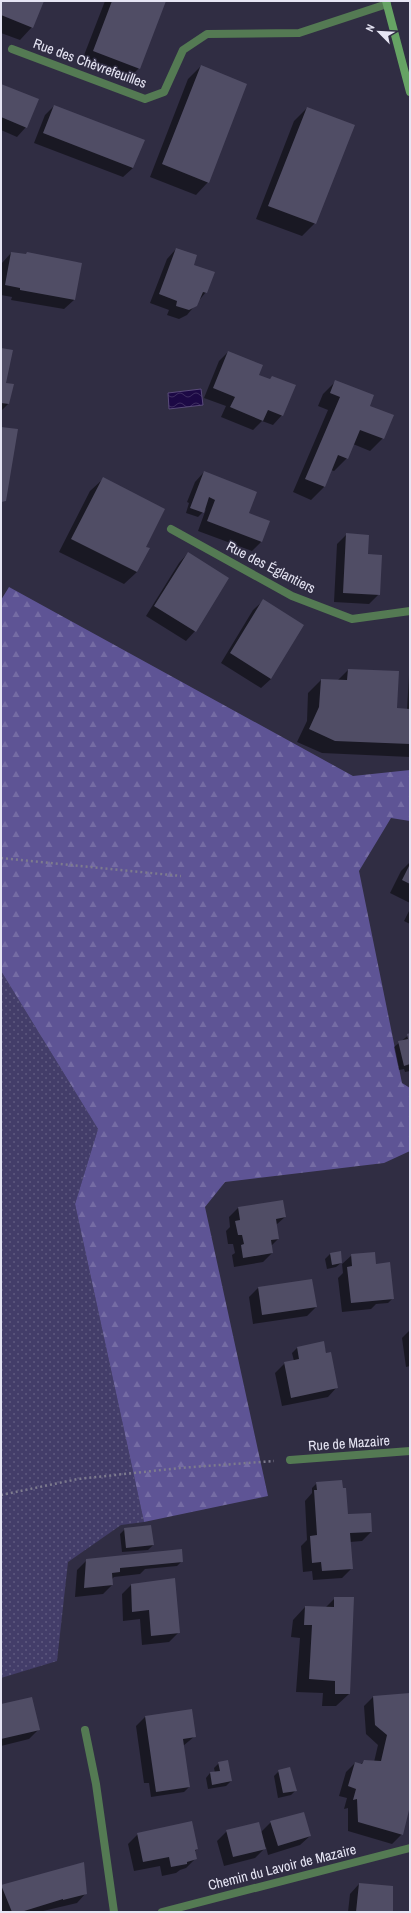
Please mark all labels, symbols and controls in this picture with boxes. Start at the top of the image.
north arrow [359,12,399,52]
text: N [362,22,378,34]
street label: Rue des Chèvrefeuilles [31,34,149,92]
street label: Rue des Églantiers [223,537,319,597]
street label: Rue de Mazaire [308,1431,390,1455]
street label: Chemin du Lavoir de Mazaire [206,1840,358,1894]

